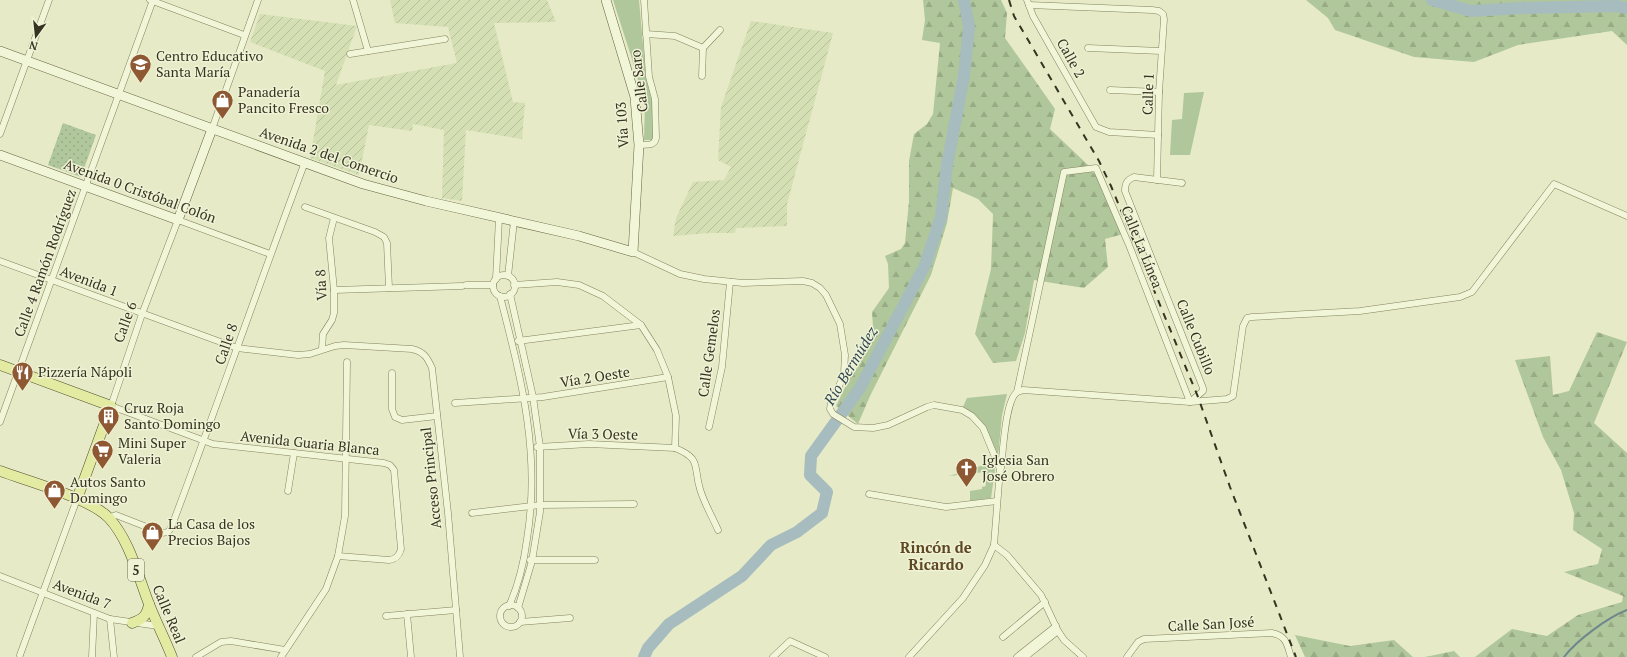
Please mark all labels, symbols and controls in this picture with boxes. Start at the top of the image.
north arrow [16,16,56,56]
street label: Calle 2 [1053,35,1090,81]
text: N [27,38,39,54]
place label: Centro Educativo Santa María [156,46,264,81]
street label: Calle Saro [625,49,652,113]
school or university icon: Centro Educativo Santa María [128,51,154,84]
street label: Calle 1 [1137,72,1158,116]
place label: Panadería Pancito Fresco [238,82,329,117]
shop icon: Panadería Pancito Fresco [209,87,235,120]
street label: Vía 103 [610,101,633,149]
street label: Avenida 2 del Comercio [257,122,401,187]
street label: Avenida 0 Cristóbal Colón [61,154,220,227]
street label: Calle 4 Ramón Rodríguez [9,186,80,339]
street label: Calle La Línea [1117,203,1168,291]
street label: Avenida 1 [57,261,121,300]
street label: Vía 8 [310,269,331,301]
street label: Calle Cubillo [1173,296,1220,378]
street label: Calle 6 [108,298,141,345]
street label: Calle Gemelos [693,308,724,398]
street label: Calle 8 [210,321,241,367]
water label: Río Bermúdez [818,322,882,409]
restaurant icon: Pizzería Nápoli [10,359,36,392]
place label: Pizzería Nápoli [38,362,132,381]
street label: Vía 2 Oeste [559,362,631,391]
place label: Cruz Roja Santo Domingo [124,398,221,433]
building icon: Cruz Roja Santo Domingo [96,403,122,436]
street label: Vía 3 Oeste [568,423,638,444]
street label: Avenida Guaria Blanca [240,426,381,459]
street label: Acceso Principal [416,426,445,530]
place label: Mini Super Valeria [118,433,187,468]
supermarket icon: Mini Super Valeria [89,438,115,471]
place label: Iglesia San José Obrero [982,450,1055,485]
church icon: Iglesia San José Obrero [953,455,979,488]
place label: Autos Santo Domingo [70,472,146,507]
shop icon: Autos Santo Domingo [41,477,67,510]
place label: La Casa de los Precios Bajos [168,514,255,549]
shop icon: La Casa de los Precios Bajos [140,519,166,552]
district label: Rincón de Ricardo [900,537,972,574]
road number: 5 [128,559,144,581]
street label: Avenida 7 [50,574,114,613]
street label: Calle Real [149,582,190,646]
street label: Calle San José [1167,612,1255,635]

